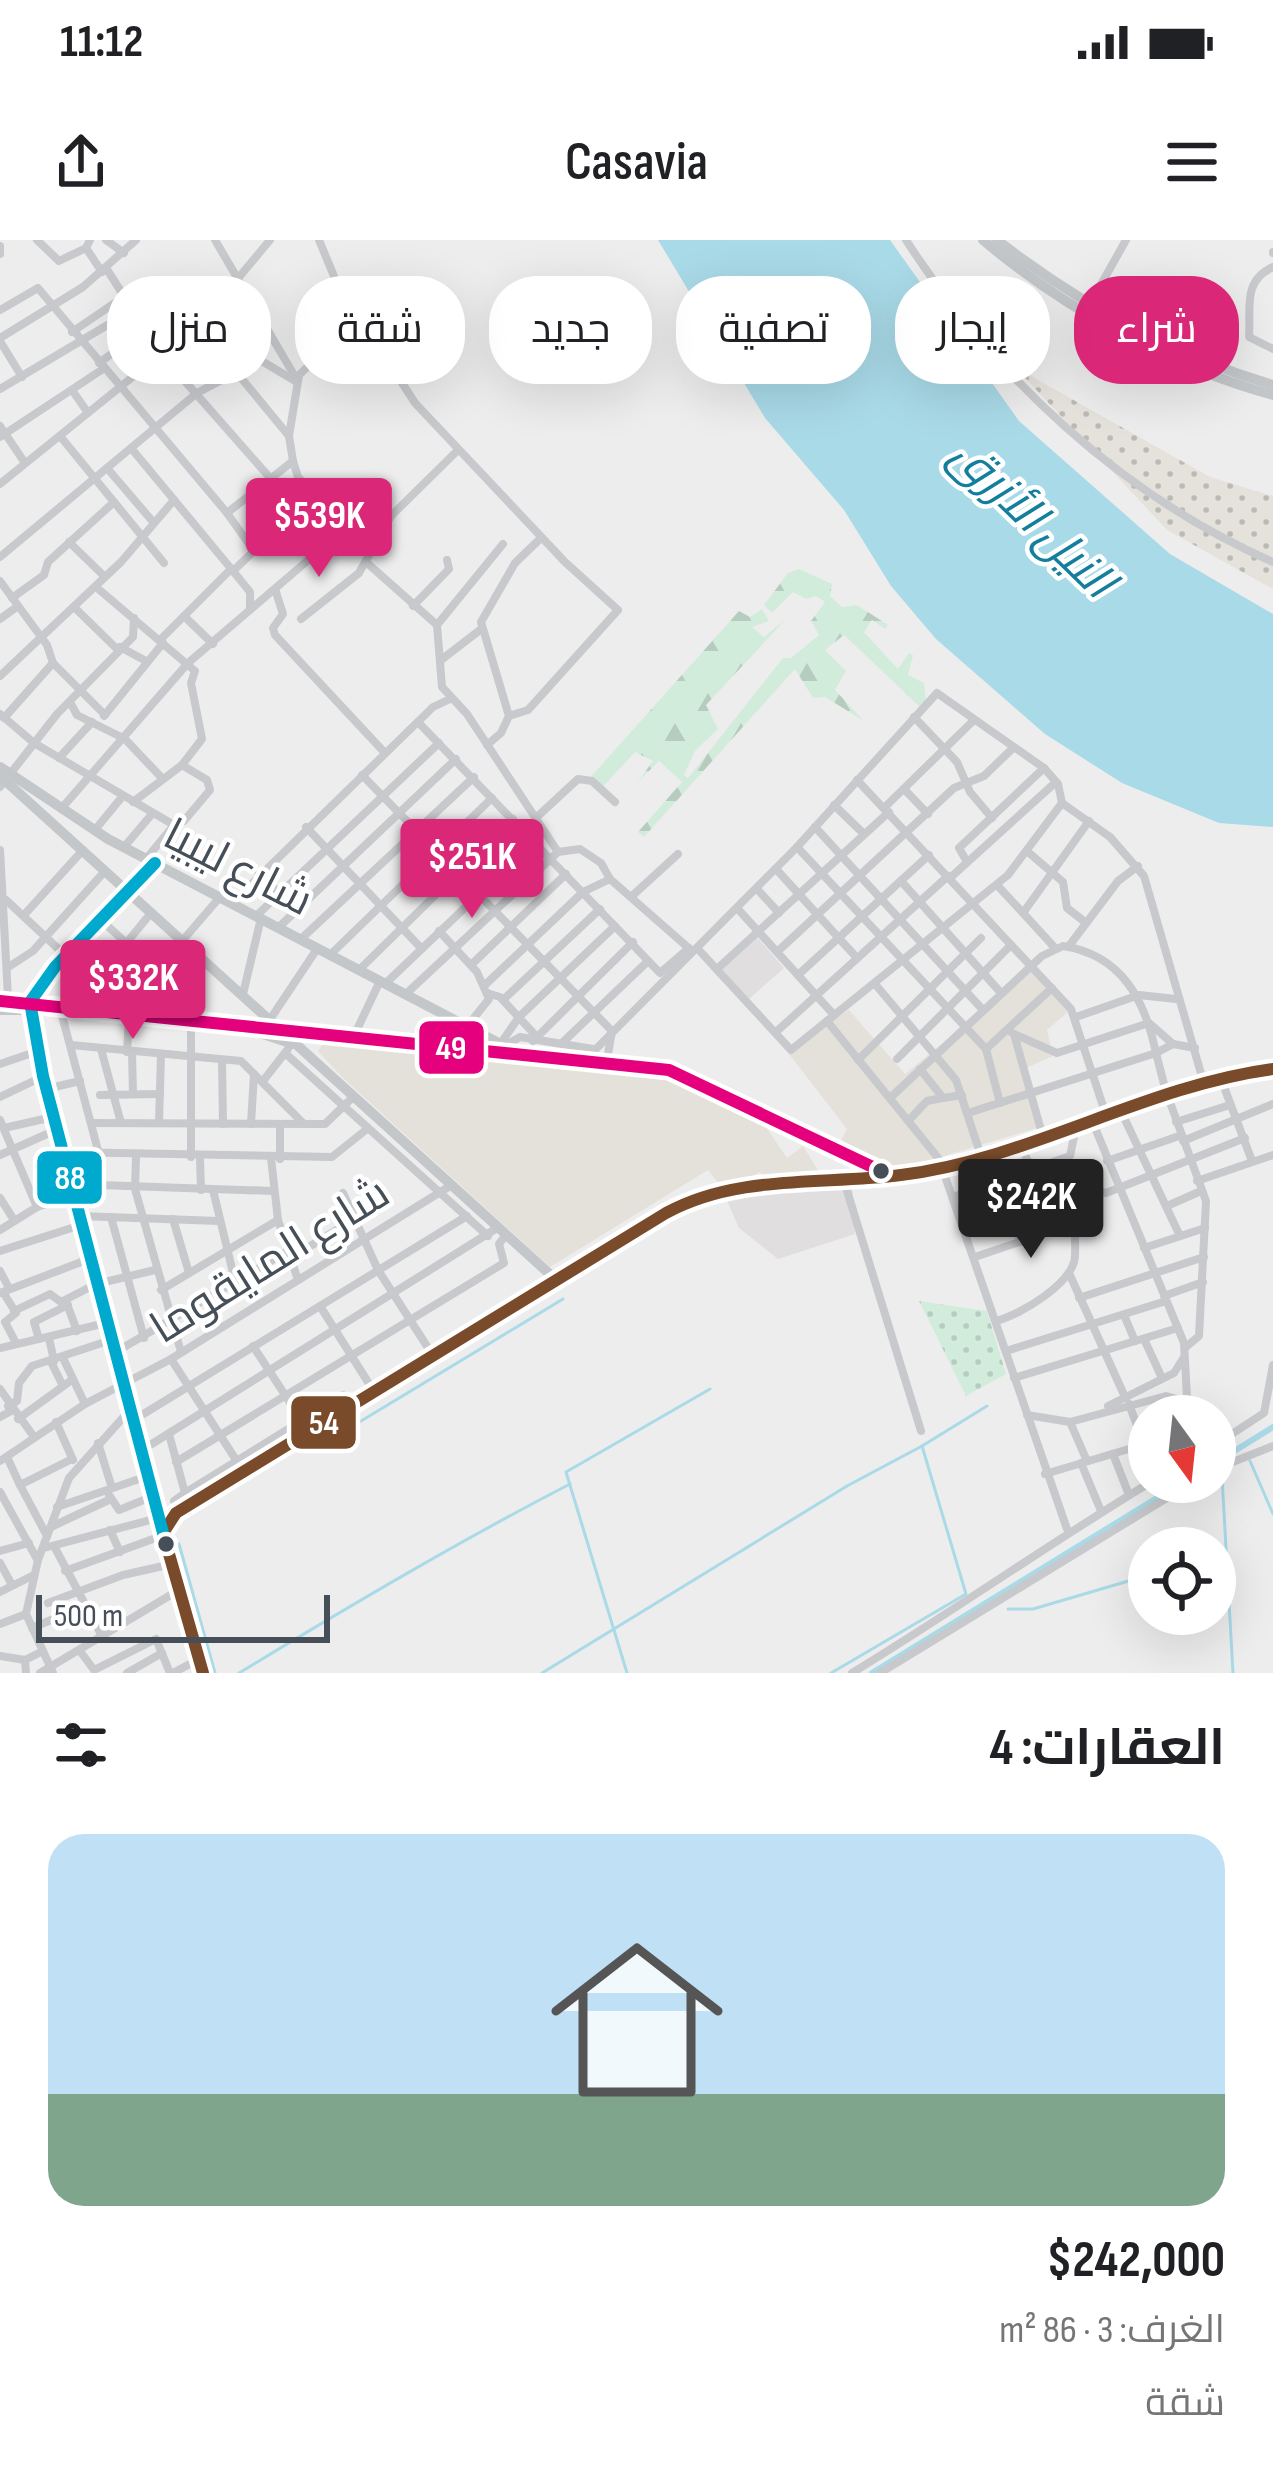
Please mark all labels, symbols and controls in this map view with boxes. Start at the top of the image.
text: 11:12 [60,15,143,70]
icon: share [48,129,114,195]
icon: menu [1159,129,1225,195]
text: Casavia [565,130,708,195]
chip: منزل [107,276,271,384]
chip: شقة [295,276,465,384]
chip: جديد [489,276,652,384]
chip: تصفية [676,276,871,384]
chip: إيجار [895,276,1050,384]
chip: شراء [1074,276,1239,384]
water label: النيل الأزرق [938,427,1129,614]
pin: $539K [235,478,403,580]
text: $539K [273,493,365,540]
street label: شارع ليبيا [154,807,321,930]
pin: $251K [388,819,556,921]
text: $251K [427,834,517,881]
pin: $332K [49,940,217,1042]
text: $332K [87,955,179,1002]
line badge: 49 [417,1019,486,1076]
text: 49 [435,1029,467,1069]
line badge: 88 [35,1149,104,1206]
text: 88 [54,1159,86,1199]
pin: $242K [947,1159,1115,1261]
unlabelled marker [870,1160,892,1182]
street label: شارع المايقوما [141,1166,401,1357]
text: $242K [985,1174,1077,1221]
line badge: 54 [289,1394,358,1451]
north arrow [1128,1395,1236,1503]
map controls [1128,1395,1236,1635]
text: 54 [309,1404,339,1444]
button: locate [1128,1527,1236,1635]
unlabelled marker [155,1533,177,1555]
scale bar [36,1589,330,1642]
text: 500 m [54,1596,123,1636]
icon: filters [48,1712,114,1778]
text: العقارات: 4 [989,1718,1225,1779]
icon: home [529,1912,745,2128]
text: $242,000 [1046,2230,1225,2291]
text: الغرف: 3 · 86 m² [999,2307,1225,2354]
text: شقة [1145,2380,1225,2427]

